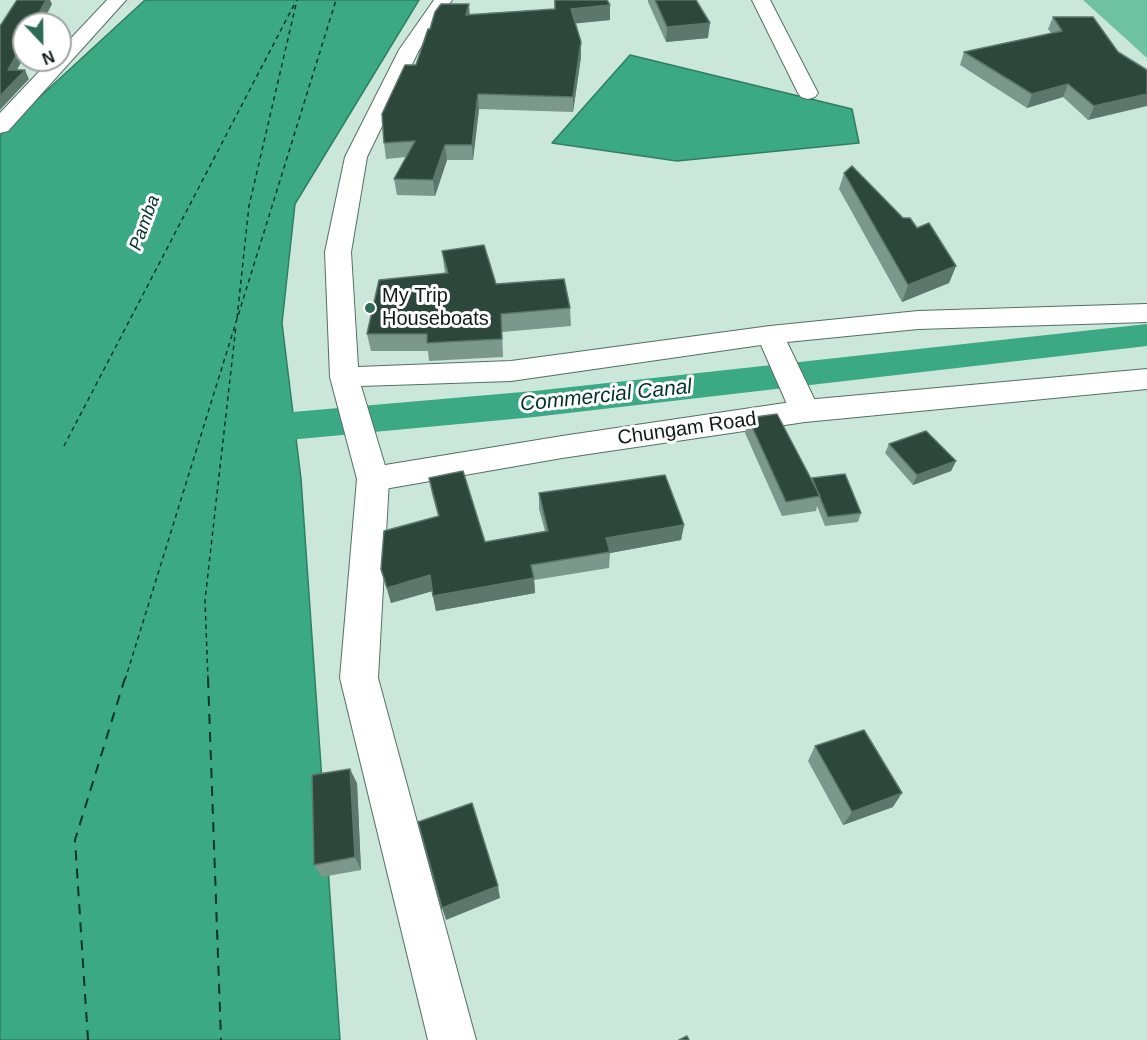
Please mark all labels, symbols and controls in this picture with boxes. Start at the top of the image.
north arrow [12,12,72,72]
text: N [40,47,57,67]
water label: Pamba [125,193,165,253]
place label: My Trip Houseboats [382,284,489,331]
marker: My Trip Houseboats [363,301,377,315]
water label: Commercial Canal [519,374,693,418]
street label: Chungam Road [616,407,758,451]

